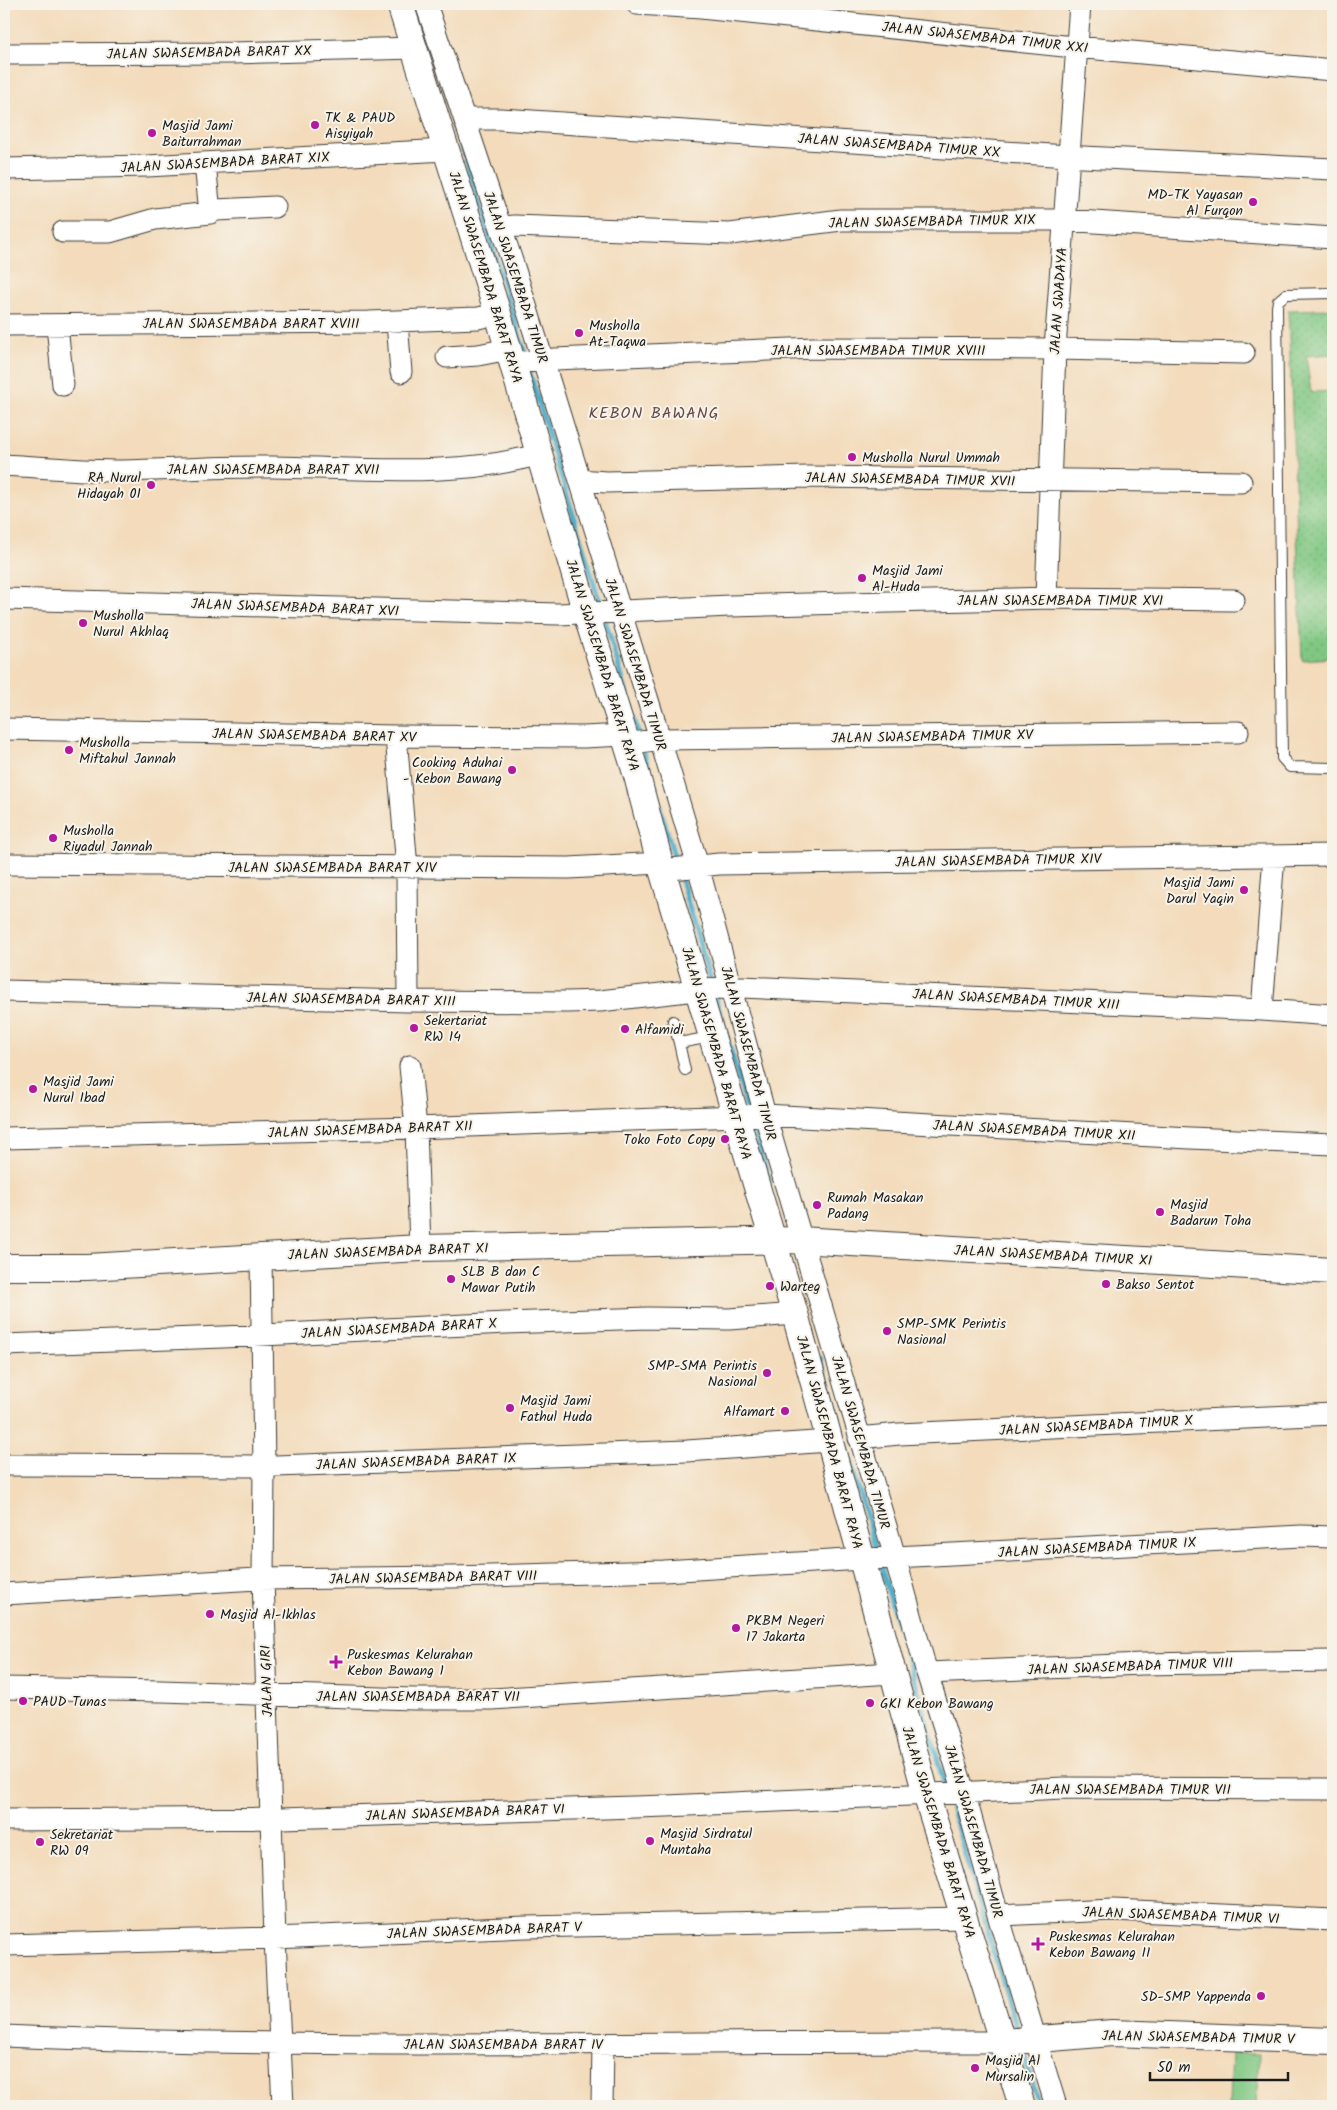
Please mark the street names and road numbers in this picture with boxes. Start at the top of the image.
street label: JALAN SWASEMBADA TIMUR XXI [881,16,1089,60]
street label: JALAN SWASEMBADA BARAT XX [106,40,312,66]
street label: JALAN SWASEMBADA TIMUR XX [797,128,1001,164]
street label: JALAN SWASEMBADA BARAT XIX [120,147,330,179]
street label: JALAN SWASEMBADA BARAT RAYA [442,168,528,386]
street label: JALAN SWASEMBADA TIMUR [477,188,553,366]
street label: JALAN SWASEMBADA TIMUR XIX [828,209,1036,235]
street label: JALAN SWADAYA [1044,247,1074,355]
street label: JALAN SWASEMBADA BARAT XVIII [143,313,359,335]
street label: JALAN SWASEMBADA TIMUR XVIII [771,340,985,362]
street label: JALAN SWASEMBADA BARAT XVII [167,459,379,481]
street label: JALAN SWASEMBADA TIMUR XVII [805,467,1015,493]
street label: JALAN SWASEMBADA BARAT RAYA [559,556,645,774]
street label: JALAN SWASEMBADA TIMUR [598,575,672,754]
street label: JALAN SWASEMBADA TIMUR XVI [957,590,1163,612]
street label: JALAN SWASEMBADA BARAT XVI [191,593,399,623]
street label: JALAN SWASEMBADA BARAT XV [212,723,418,749]
street label: JALAN SWASEMBADA TIMUR XV [831,724,1035,750]
street label: JALAN SWASEMBADA TIMUR XIV [895,848,1103,874]
street label: JALAN SWASEMBADA BARAT XIV [228,857,438,879]
street label: JALAN SWASEMBADA BARAT RAYA [675,944,757,1162]
street label: JALAN SWASEMBADA TIMUR [714,964,782,1143]
street label: JALAN SWASEMBADA TIMUR XIII [912,984,1120,1016]
street label: JALAN SWASEMBADA BARAT XIII [246,987,456,1013]
street label: JALAN SWASEMBADA BARAT XII [267,1115,473,1145]
street label: JALAN SWASEMBADA TIMUR XII [932,1115,1136,1147]
street label: JALAN SWASEMBADA BARAT XI [287,1238,489,1266]
street label: JALAN SWASEMBADA TIMUR XI [953,1240,1153,1272]
street label: JALAN SWASEMBADA BARAT X [300,1313,498,1345]
street label: JALAN SWASEMBADA BARAT RAYA [790,1333,868,1552]
street label: JALAN SWASEMBADA TIMUR [825,1353,895,1532]
street label: JALAN SWASEMBADA TIMUR X [998,1410,1194,1442]
street label: JALAN SWASEMBADA BARAT IX [315,1447,517,1476]
street label: JALAN SWASEMBADA TIMUR IX [997,1532,1197,1564]
street label: JALAN SWASEMBADA BARAT VIII [329,1565,537,1591]
street label: JALAN GIRI [255,1645,279,1717]
street label: JALAN SWASEMBADA TIMUR VIII [1027,1652,1233,1682]
street label: JALAN SWASEMBADA BARAT VII [316,1686,520,1708]
street label: JALAN SWASEMBADA BARAT RAYA [895,1723,981,1941]
street label: JALAN SWASEMBADA TIMUR [938,1742,1008,1921]
street label: JALAN SWASEMBADA TIMUR VII [1029,1779,1231,1801]
street label: JALAN SWASEMBADA BARAT VI [365,1799,565,1827]
street label: JALAN SWASEMBADA TIMUR VI [1082,1902,1280,1930]
street label: JALAN SWASEMBADA BARAT V [386,1917,583,1945]
street label: JALAN SWASEMBADA TIMUR V [1101,2025,1296,2051]
street label: JALAN SWASEMBADA BARAT IV [403,2034,604,2056]

